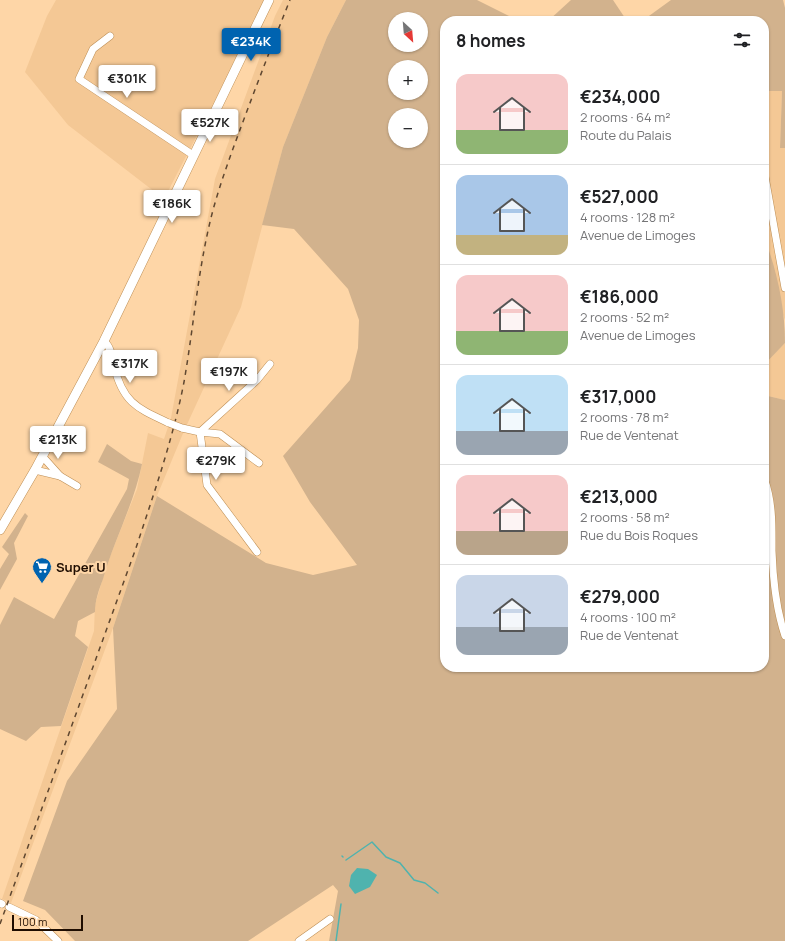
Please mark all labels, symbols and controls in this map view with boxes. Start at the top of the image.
north arrow [388,12,428,52]
map controls [388,12,428,148]
pin: €234K [223,28,279,62]
text: 8 homes [456,29,526,52]
icon: filters [731,29,753,51]
text: €234K [231,32,271,50]
button: + [388,60,428,100]
pin: €301K [99,65,155,99]
text: €301K [107,69,147,87]
text: €234,000 [580,85,660,108]
icon: home [488,90,536,138]
button: − [388,108,428,148]
text: 2 rooms · 64 m² [580,108,671,126]
pin: €527K [182,109,238,143]
text: €527K [190,113,230,131]
text: Route du Palais [580,126,672,144]
text: €527,000 [580,185,659,208]
pin: €186K [144,190,200,224]
icon: home [488,191,536,239]
text: €186K [152,194,192,212]
text: 4 rooms · 128 m² [580,208,675,226]
text: Avenue de Limoges [580,226,695,244]
text: €186,000 [580,285,659,308]
icon: home [488,291,536,339]
text: 2 rooms · 52 m² [580,308,669,326]
text: Avenue de Limoges [580,326,695,344]
pin: €317K [102,350,158,384]
text: €317K [111,354,149,372]
pin: €197K [201,358,257,392]
text: €197K [210,362,248,380]
text: €317,000 [580,385,656,408]
icon: home [488,391,536,439]
text: 2 rooms · 78 m² [580,408,669,426]
pin: €213K [30,426,86,460]
text: Rue de Ventenat [580,426,679,444]
text: €213K [39,430,77,448]
pin: €279K [188,447,244,481]
text: €279K [196,451,236,469]
text: €213,000 [580,485,658,508]
icon: home [488,491,536,539]
text: 2 rooms · 58 m² [580,508,670,526]
text: Rue du Bois Roques [580,526,698,544]
supermarket icon: Super U [31,556,53,584]
place label: Super U [56,558,106,576]
text: €279,000 [580,585,660,608]
icon: home [488,591,536,639]
text: 4 rooms · 100 m² [580,608,676,626]
text: Rue de Ventenat [580,626,679,644]
scale bar [12,913,83,932]
text: 100 m [18,914,47,929]

